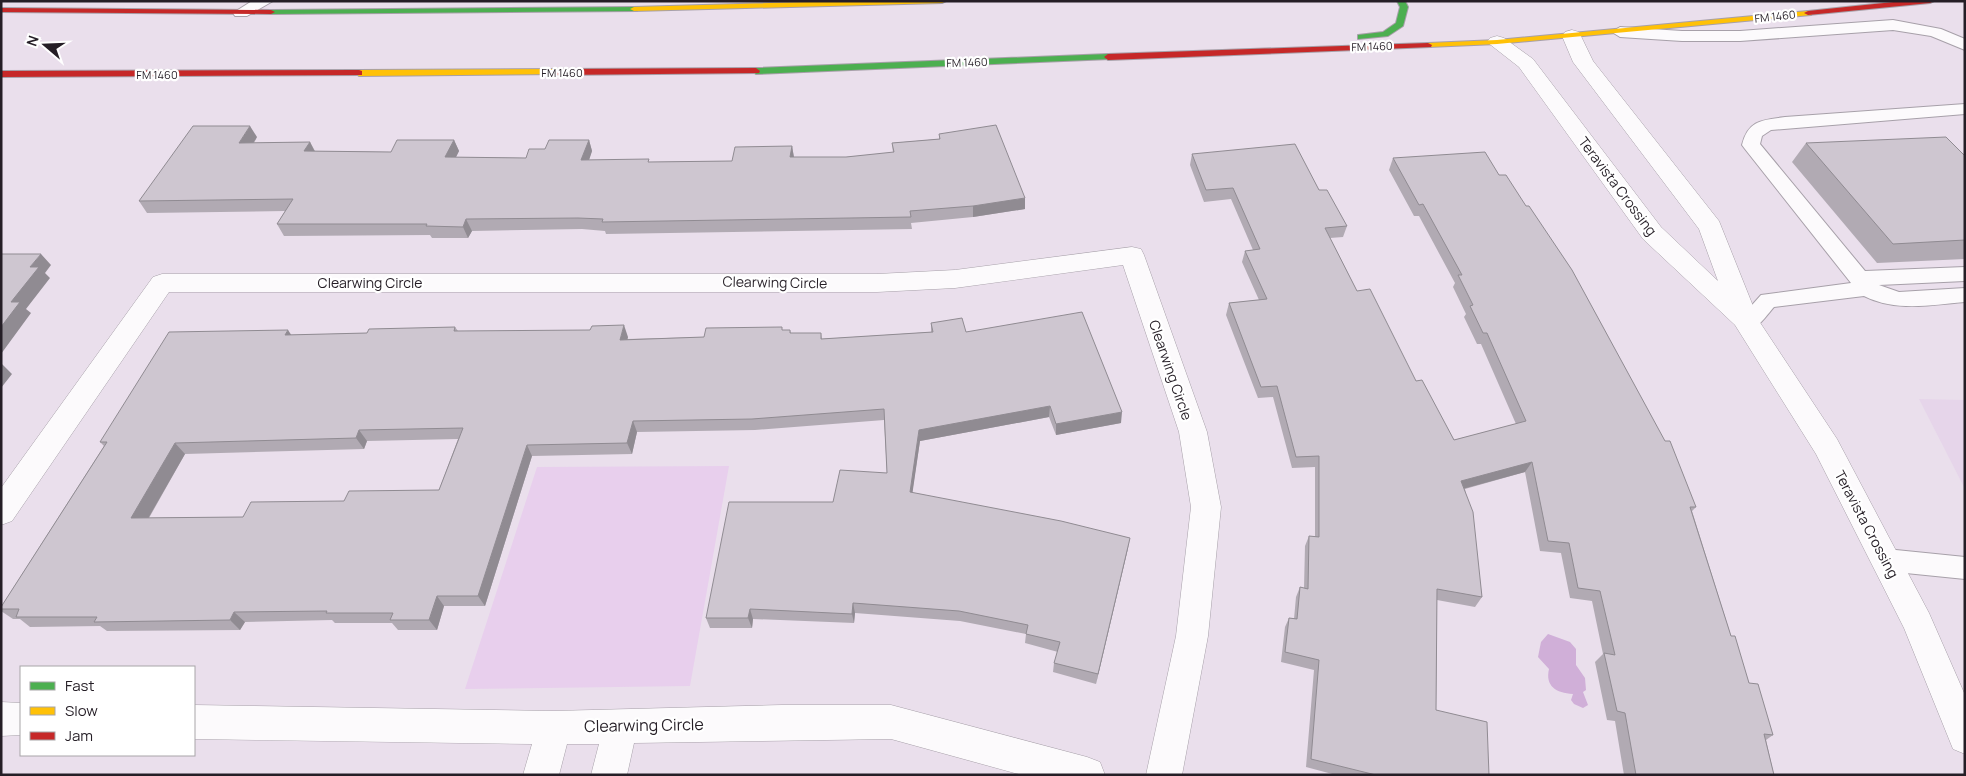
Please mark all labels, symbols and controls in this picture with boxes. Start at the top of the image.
street label: FM 1460 [1754,6,1796,26]
north arrow [20,20,70,70]
text: N [22,33,43,48]
street label: FM 1460 [1351,38,1393,54]
street label: FM 1460 [946,54,988,70]
street label: FM 1460 [541,65,583,80]
street label: FM 1460 [136,67,178,82]
street label: Teravista Crossing [1575,133,1661,239]
street label: Clearwing Circle [722,272,828,292]
street label: Clearwing Circle [318,273,422,292]
street label: Clearwing Circle [1145,317,1197,423]
street label: Teravista Crossing [1831,467,1903,581]
legend [20,666,195,756]
text: Fast [65,675,94,696]
text: Slow [65,700,98,721]
street label: Clearwing Circle [584,713,704,737]
text: Jam [65,725,93,746]

